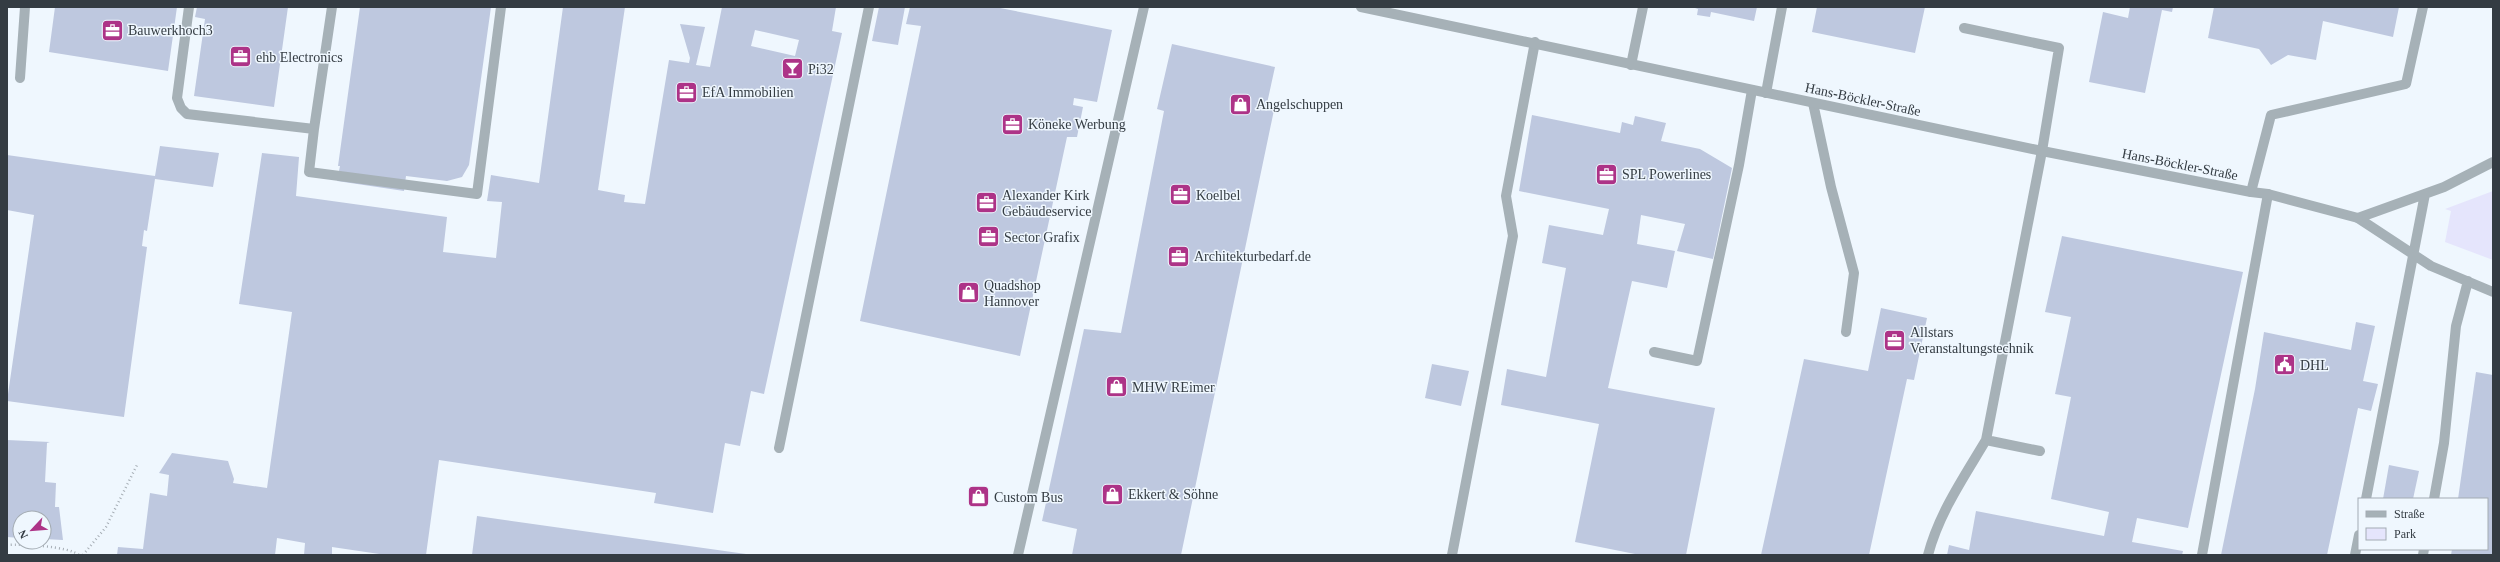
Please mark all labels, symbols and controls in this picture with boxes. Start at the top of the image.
office icon: Bauwerkhoch3 [100,17,126,43]
place label: Bauwerkhoch3 [128,23,213,38]
office icon: ehb Electronics [227,44,253,70]
place label: ehb Electronics [256,50,343,65]
bar icon: Pi32 [779,56,805,82]
place label: Pi32 [808,62,834,77]
office icon: EfA Immobilien [674,79,700,105]
street label: Hans-Böckler-Straße [1804,80,1922,119]
place label: EfA Immobilien [702,85,793,100]
shop icon: Angelschuppen [1228,91,1254,117]
place label: Angelschuppen [1256,97,1343,112]
office icon: Köneke Werbung [1000,111,1026,137]
place label: Köneke Werbung [1028,117,1126,132]
street label: Hans-Böckler-Straße [2121,146,2239,183]
office icon: SPL Powerlines [1593,161,1619,187]
place label: SPL Powerlines [1622,167,1711,182]
office icon: Koelbel [1168,182,1194,208]
place label: Alexander Kirk Gebäudeservice [1002,188,1091,219]
place label: Koelbel [1196,188,1240,203]
office icon: Alexander Kirk Gebäudeservice [974,190,1000,216]
office icon: Sector Grafix [976,224,1002,250]
place label: Sector Grafix [1004,230,1080,245]
office icon: Architekturbedarf.de [1166,243,1192,269]
place label: Architekturbedarf.de [1194,249,1311,264]
place label: Quadshop Hannover [984,278,1041,309]
shop icon: Quadshop Hannover [956,280,982,306]
place label: Allstars Veranstaltungstechnik [1910,325,2034,356]
office icon: Allstars Veranstaltungstechnik [1881,327,1907,353]
public building icon: DHL [2271,352,2297,378]
place label: DHL [2300,358,2329,373]
shop icon: MHW REimer [1104,374,1130,400]
place label: MHW REimer [1132,380,1215,395]
shop icon: Ekkert & Söhne [1100,481,1126,507]
shop icon: Custom Bus [966,484,992,510]
place label: Ekkert & Söhne [1128,487,1218,502]
place label: Custom Bus [994,490,1063,505]
legend [2358,498,2488,550]
text: Straße [2394,507,2425,521]
north arrow [12,510,52,550]
text: Park [2394,527,2416,541]
text: N [16,528,30,541]

